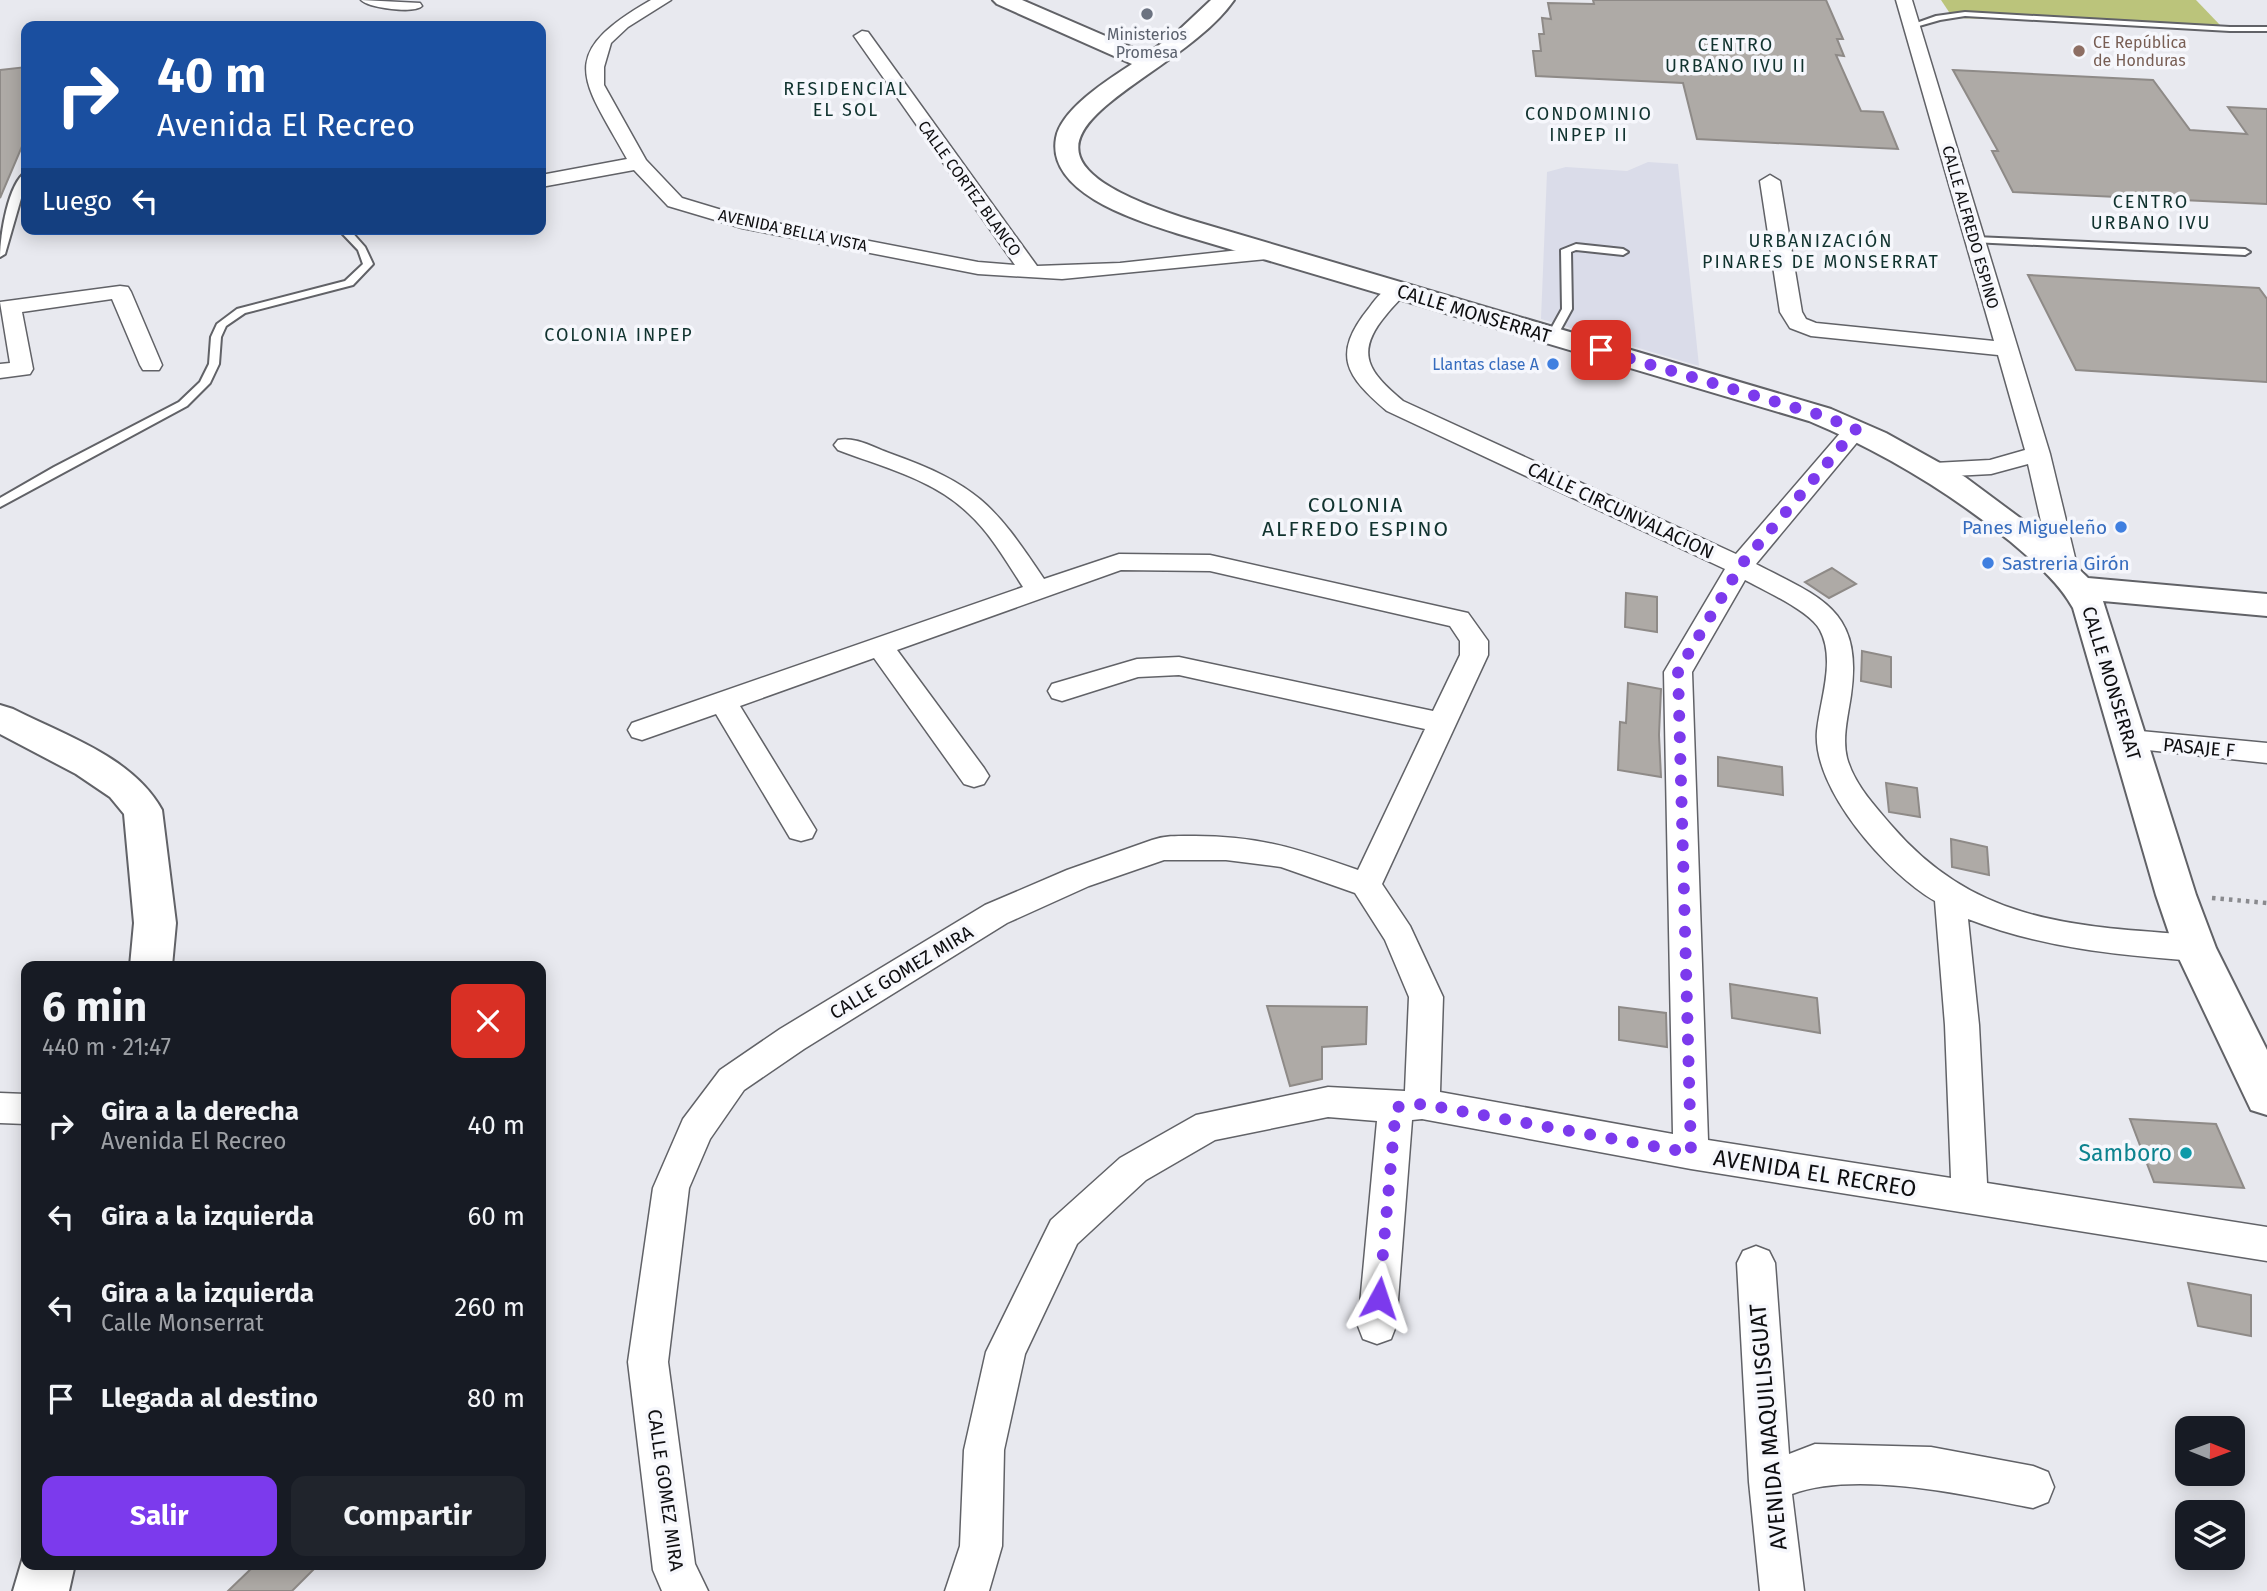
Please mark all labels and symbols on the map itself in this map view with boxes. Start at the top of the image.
marker: Ministerios Promesa [1139,6,1155,22]
place label: Ministerios Promesa [1107,25,1187,62]
place label: CE República de Honduras [2093,33,2187,70]
district label: CENTRO URBANO IVU II [1665,34,1807,77]
marker: CE República de Honduras [2071,43,2087,59]
district label: RESIDENCIAL EL SOL [783,78,909,121]
district label: CONDOMINIO INPEP II [1525,103,1653,146]
street label: CALLE CORTEZ BLANCO [914,117,1025,260]
street label: CALLE ALFREDO ESPINO [1938,143,2003,311]
district label: CENTRO URBANO IVU [2091,191,2211,234]
street label: AVENIDA BELLA VISTA [717,205,870,256]
district label: URBANIZACIÓN PINARES DE MONSERRAT [1702,230,1940,273]
street label: CALLE MONSERRAT [1394,279,1554,348]
pin [1571,320,1631,380]
district label: COLONIA INPEP [544,324,694,346]
place label: Llantas clase A [1432,355,1540,374]
marker: Llantas clase A [1545,356,1561,372]
street label: CALLE CIRCUNVALACION [1524,457,1718,564]
district label: COLONIA ALFREDO ESPINO [1262,492,1450,542]
place label: Panes Migueleño [1962,516,2107,539]
marker: Panes Migueleño [2113,519,2129,535]
place label: Sastreria Girón [2002,552,2130,575]
marker: Sastreria Girón [1980,555,1996,571]
street label: CALLE MONSERRAT [2077,603,2146,763]
street label: PASAJE F [2162,733,2236,762]
street label: CALLE GOMEZ MIRA [825,921,977,1024]
place label: Samboro [2079,1139,2172,1167]
street label: AVENIDA EL RECREO [1712,1143,1918,1203]
marker: Samboro [2178,1145,2194,1161]
position arrow [1342,1261,1416,1335]
street label: AVENIDA MAQUILISGUAT [1743,1303,1793,1551]
street label: CALLE GOMEZ MIRA [643,1408,688,1573]
north arrow [2175,1416,2245,1486]

